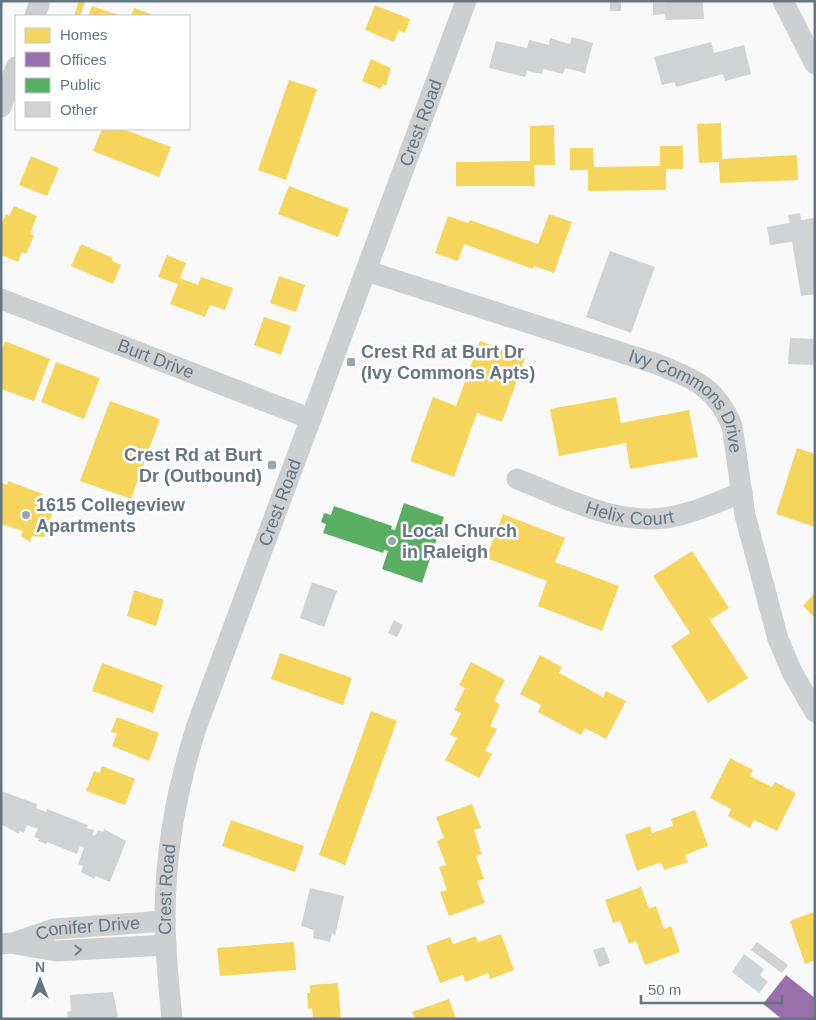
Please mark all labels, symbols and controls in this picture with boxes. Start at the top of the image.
legend [15,15,190,130]
text: Homes [60,26,108,43]
text: Offices [60,51,106,68]
text: Public [60,76,101,93]
street label: Crest Road [395,77,446,169]
text: Other [60,101,98,118]
street label: Burt Drive [115,335,197,383]
place label: Crest Rd at Burt Dr (Ivy Commons Apts) [361,342,535,383]
street label: Ivy Commons Drive [626,346,746,454]
marker: Crest Rd at Burt Dr (Ivy Commons Apts) [345,356,357,368]
place label: Crest Rd at Burt Dr (Outbound) [124,445,262,486]
street label: Crest Road [254,456,305,549]
marker: Crest Rd at Burt Dr (Outbound) [266,459,278,471]
place label: 1615 Collegeview Apartments [36,495,186,536]
street label: Helix Court [583,497,675,529]
marker: 1615 Collegeview Apartments [20,509,32,521]
place label: Local Church in Raleigh [402,521,517,562]
marker: Local Church in Raleigh [386,535,398,547]
street label: Crest Road [155,843,180,935]
street label: Conifer Drive [33,913,141,945]
one-way arrow [75,944,83,955]
north arrow [15,955,65,1005]
text: N [35,959,45,975]
scale bar [641,972,782,1004]
text: 50 m [648,981,681,998]

